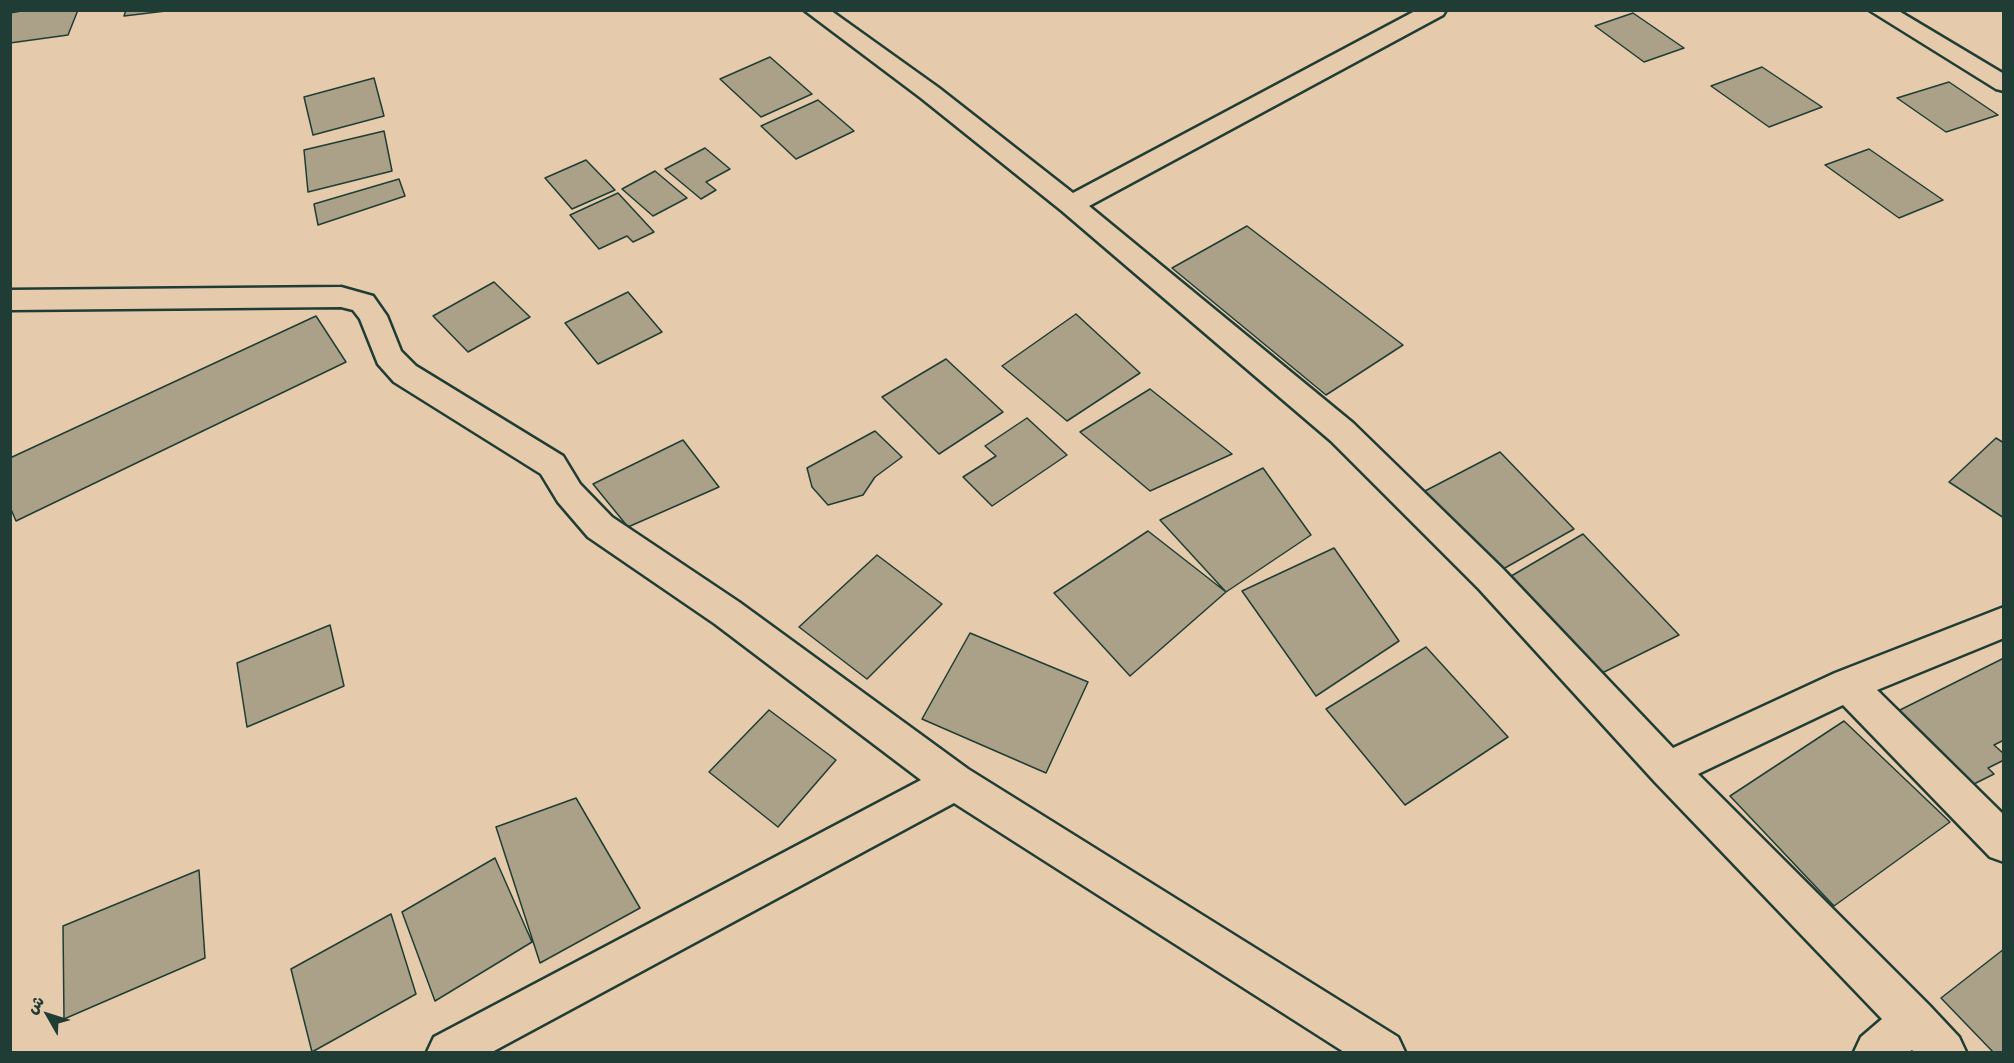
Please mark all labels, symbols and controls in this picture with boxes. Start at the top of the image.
north arrow [18,985,78,1045]
text: ش [19,989,49,1018]

